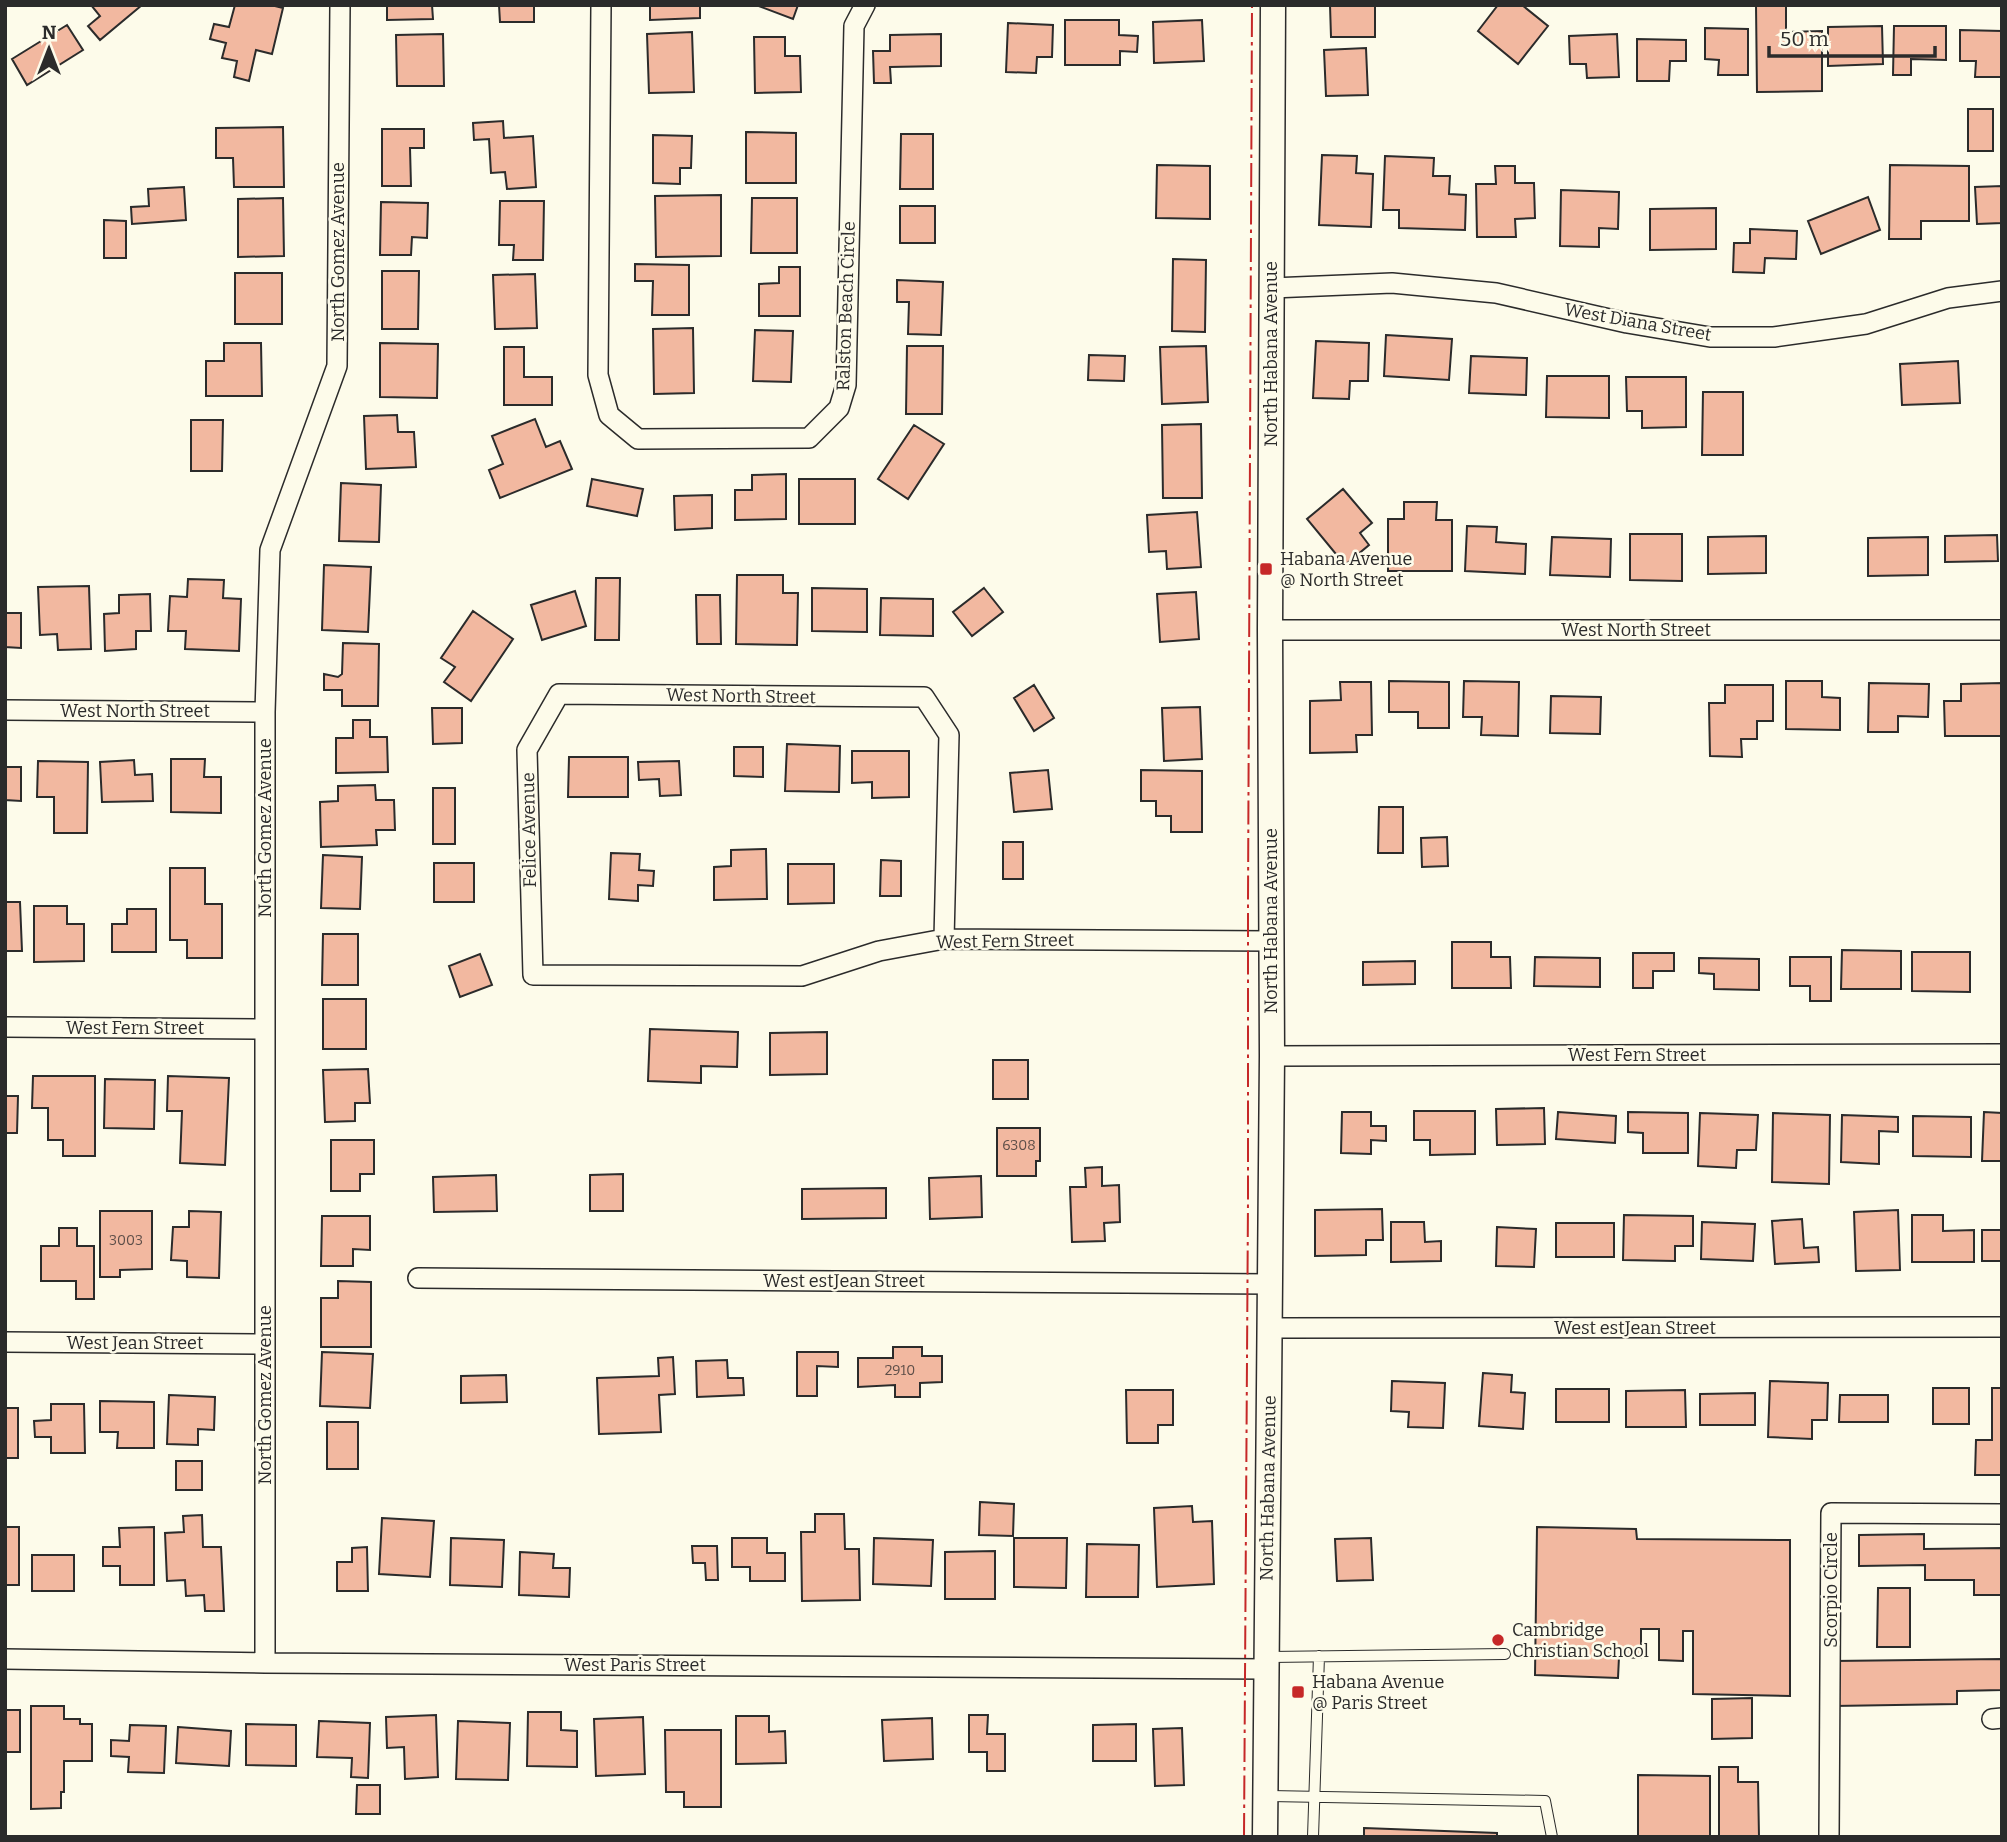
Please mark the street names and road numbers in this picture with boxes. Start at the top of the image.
street label: North Gomez Avenue [327,162,349,342]
street label: Ralston Beach Circle [832,221,860,391]
street label: North Habana Avenue [1260,261,1282,447]
street label: West Diana Street [1563,298,1714,346]
street label: West North Street [1561,619,1711,641]
street label: West North Street [666,684,817,708]
street label: West North Street [60,700,210,722]
street label: North Gomez Avenue [254,738,276,918]
street label: Felice Avenue [517,772,541,888]
street label: North Habana Avenue [1260,828,1282,1014]
street label: West Fern Street [936,929,1075,953]
street label: West Fern Street [66,1017,205,1039]
street label: West Fern Street [1568,1044,1707,1066]
street label: West estJean Street [763,1270,925,1292]
street label: North Gomez Avenue [254,1305,276,1485]
street label: West estJean Street [1554,1317,1716,1339]
street label: West Jean Street [67,1332,204,1354]
street label: North Habana Avenue [1255,1395,1281,1581]
street label: Scorpio Circle [1820,1532,1842,1648]
street label: West Paris Street [564,1654,706,1676]

